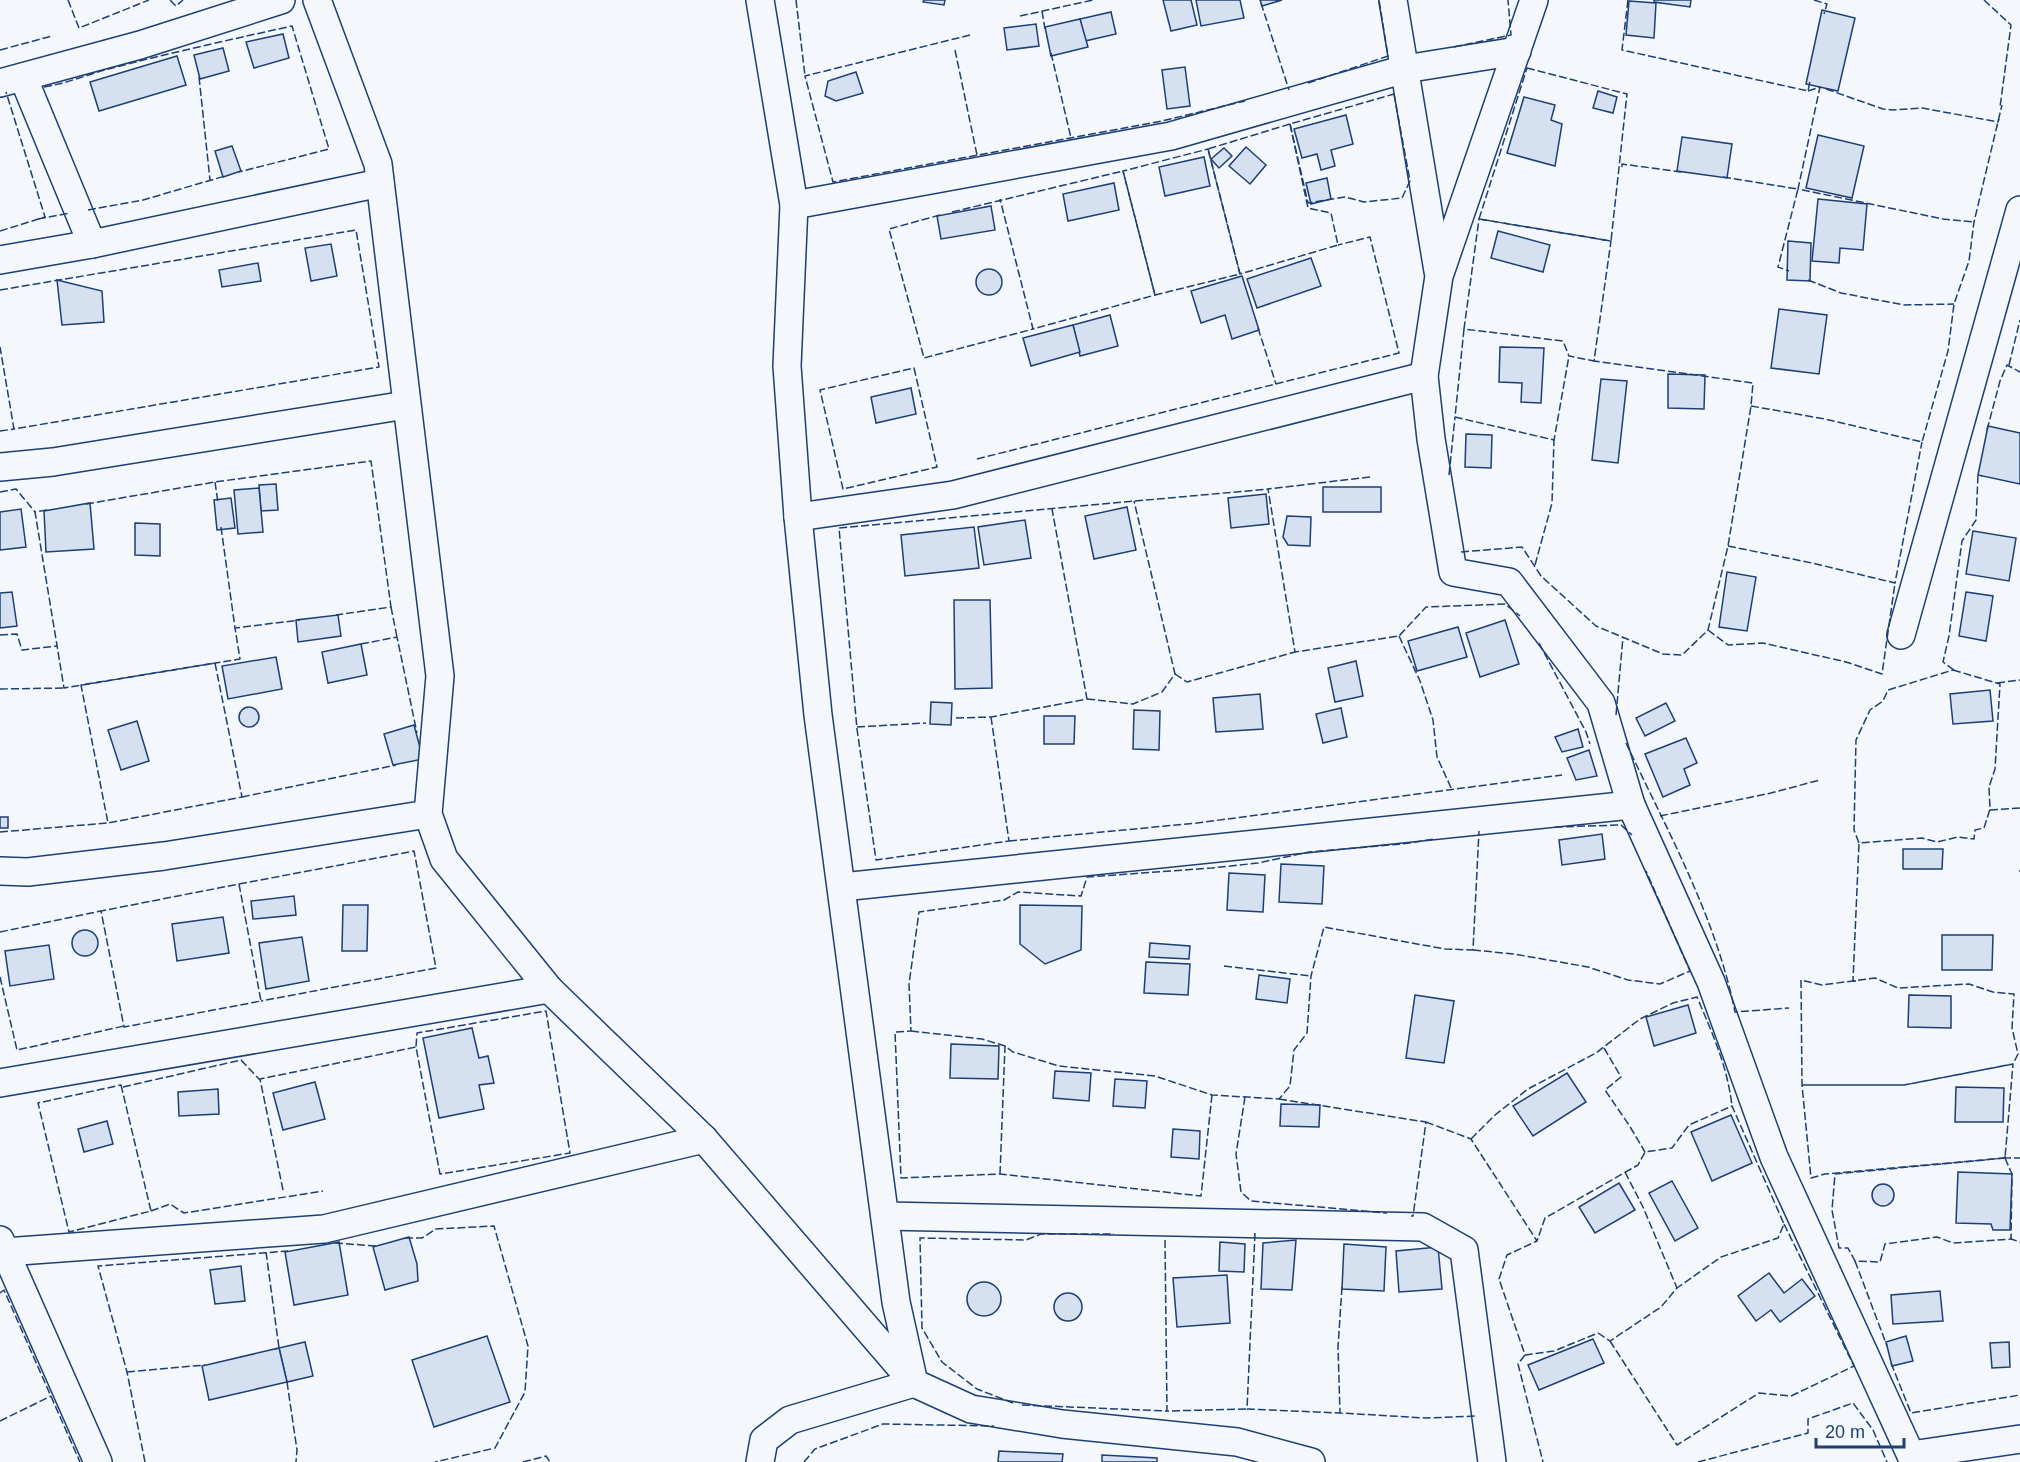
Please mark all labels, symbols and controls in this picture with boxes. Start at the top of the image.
scale bar [1816,1411,1904,1449]
text: 20 m [1825,1422,1865,1442]

